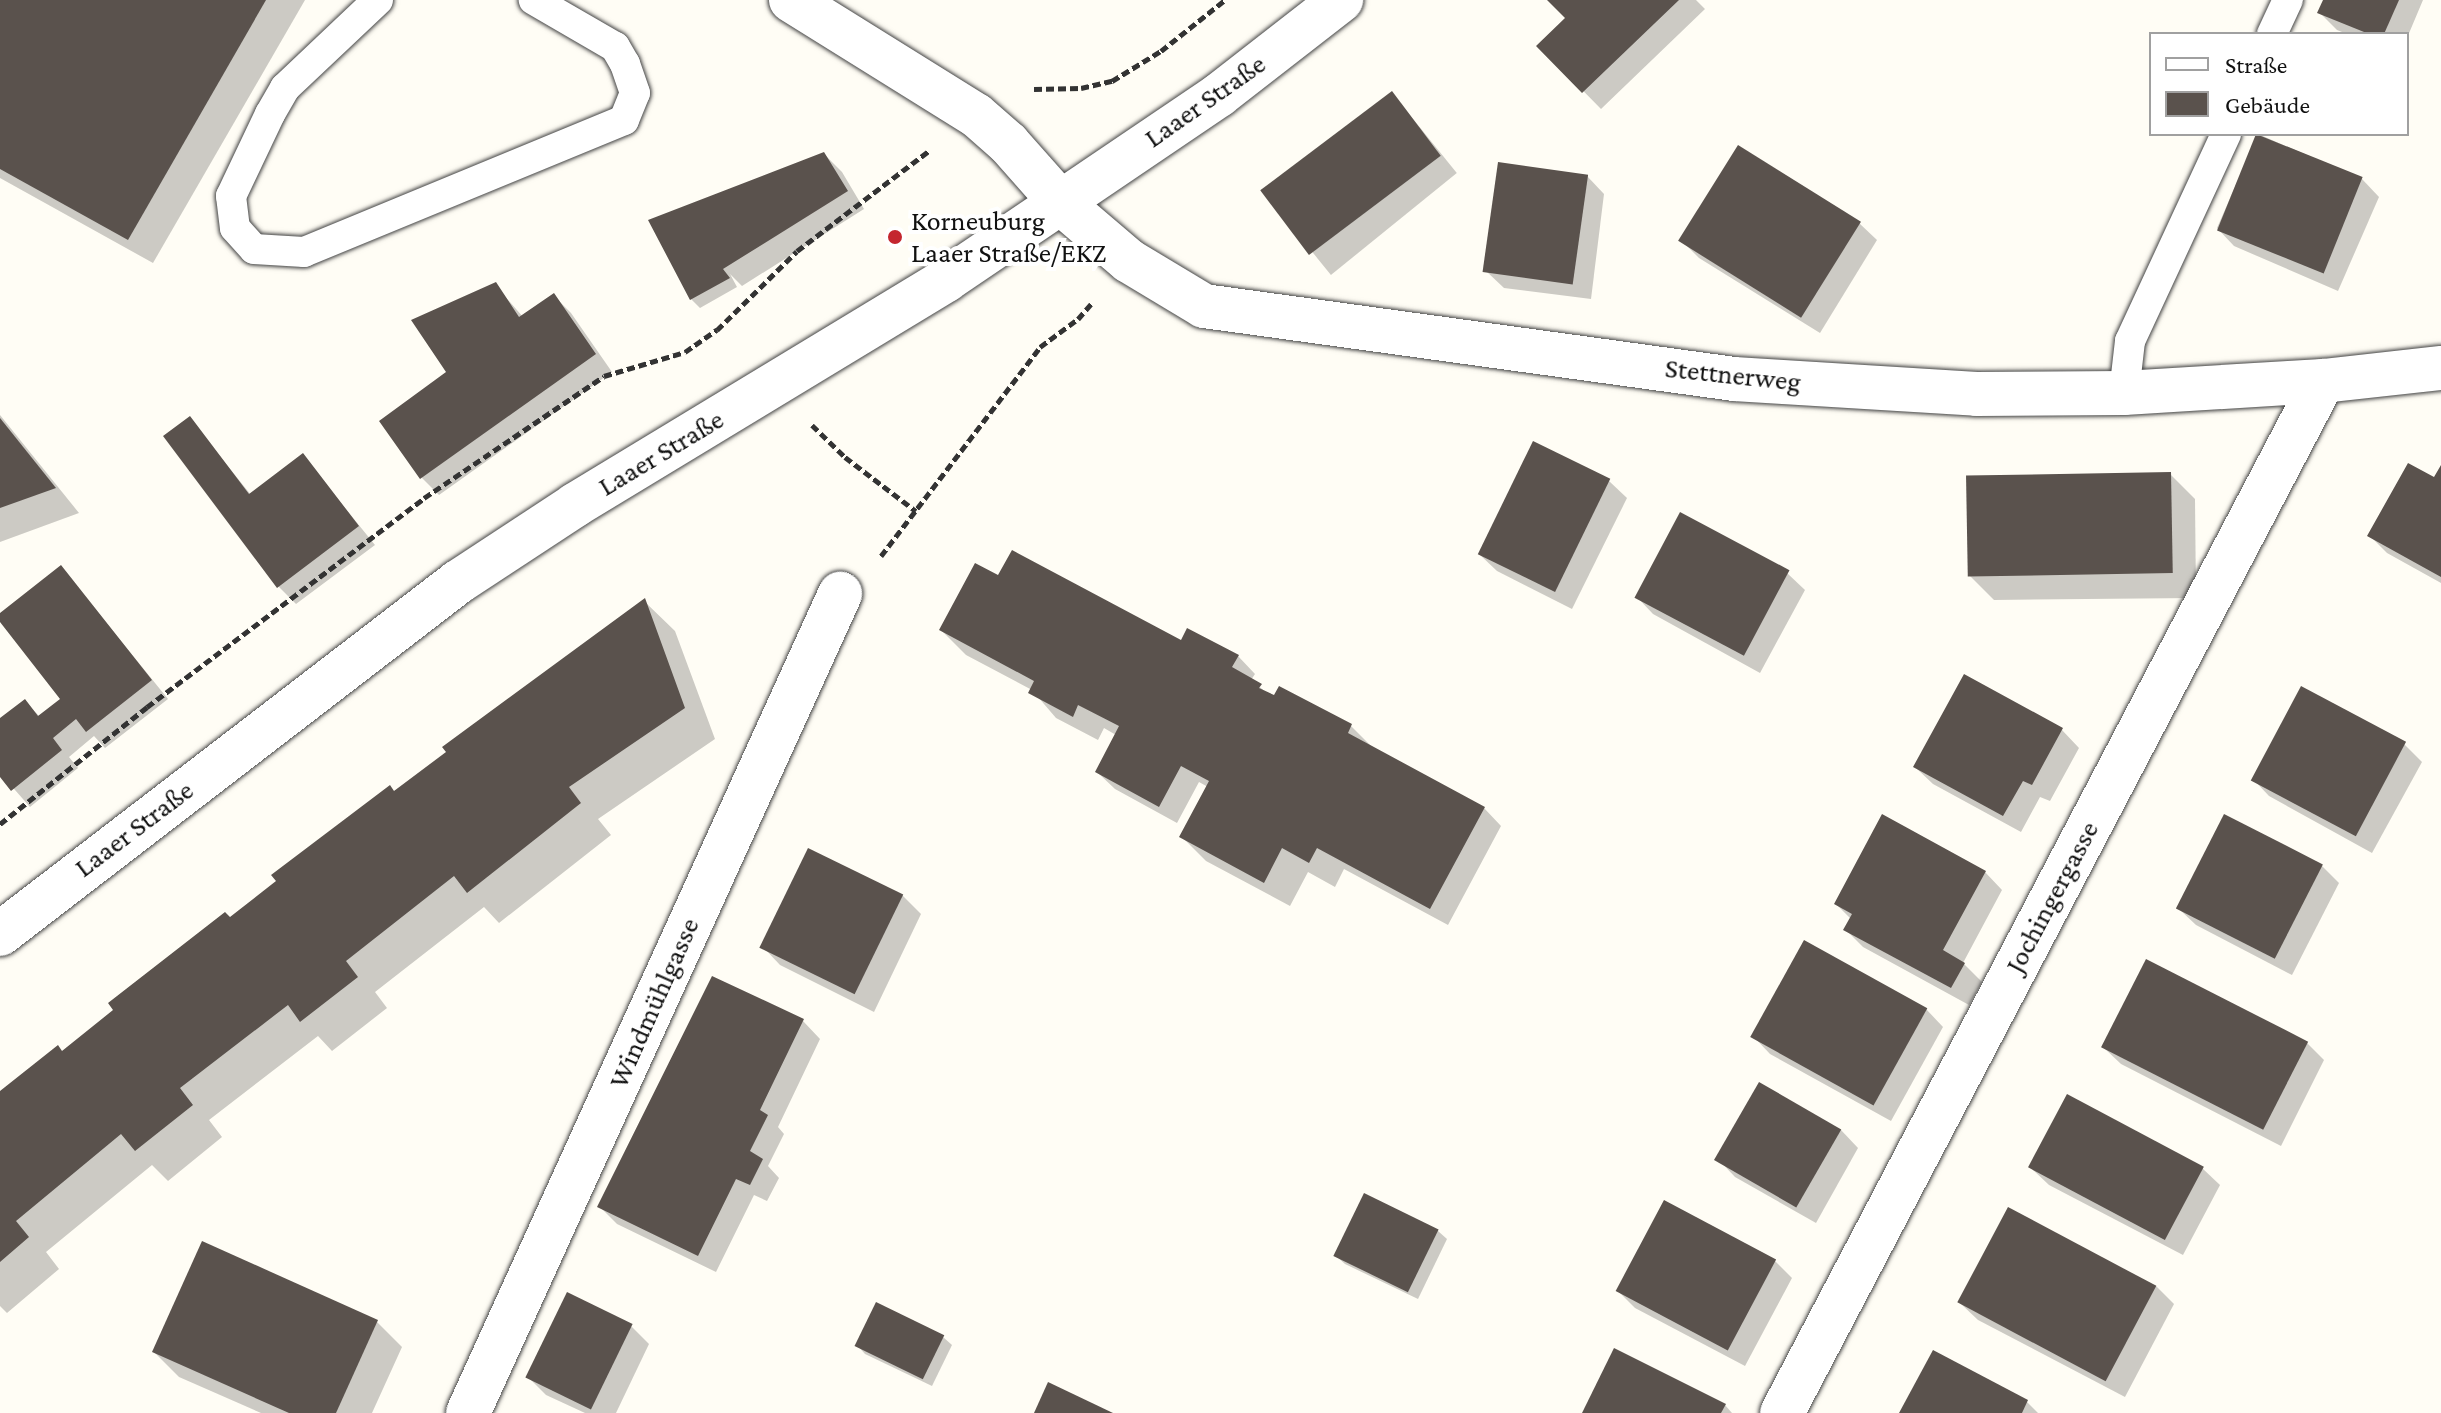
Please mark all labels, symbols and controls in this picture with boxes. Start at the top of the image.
legend [2149,32,2409,136]
street label: Laaer Straße [1138,47,1272,155]
text: Straße [2225,51,2287,78]
text: Gebäude [2225,91,2310,118]
place label: Korneuburg Laaer Straße/EKZ [911,204,1106,270]
marker: Korneuburg Laaer Straße/EKZ [886,228,904,246]
street label: Stettnerweg [1663,351,1803,399]
street label: Laaer Straße [592,403,730,503]
street label: Laaer Straße [68,773,200,885]
street label: Jochingergasse [1998,815,2106,979]
street label: Windmühlgasse [601,913,707,1093]

